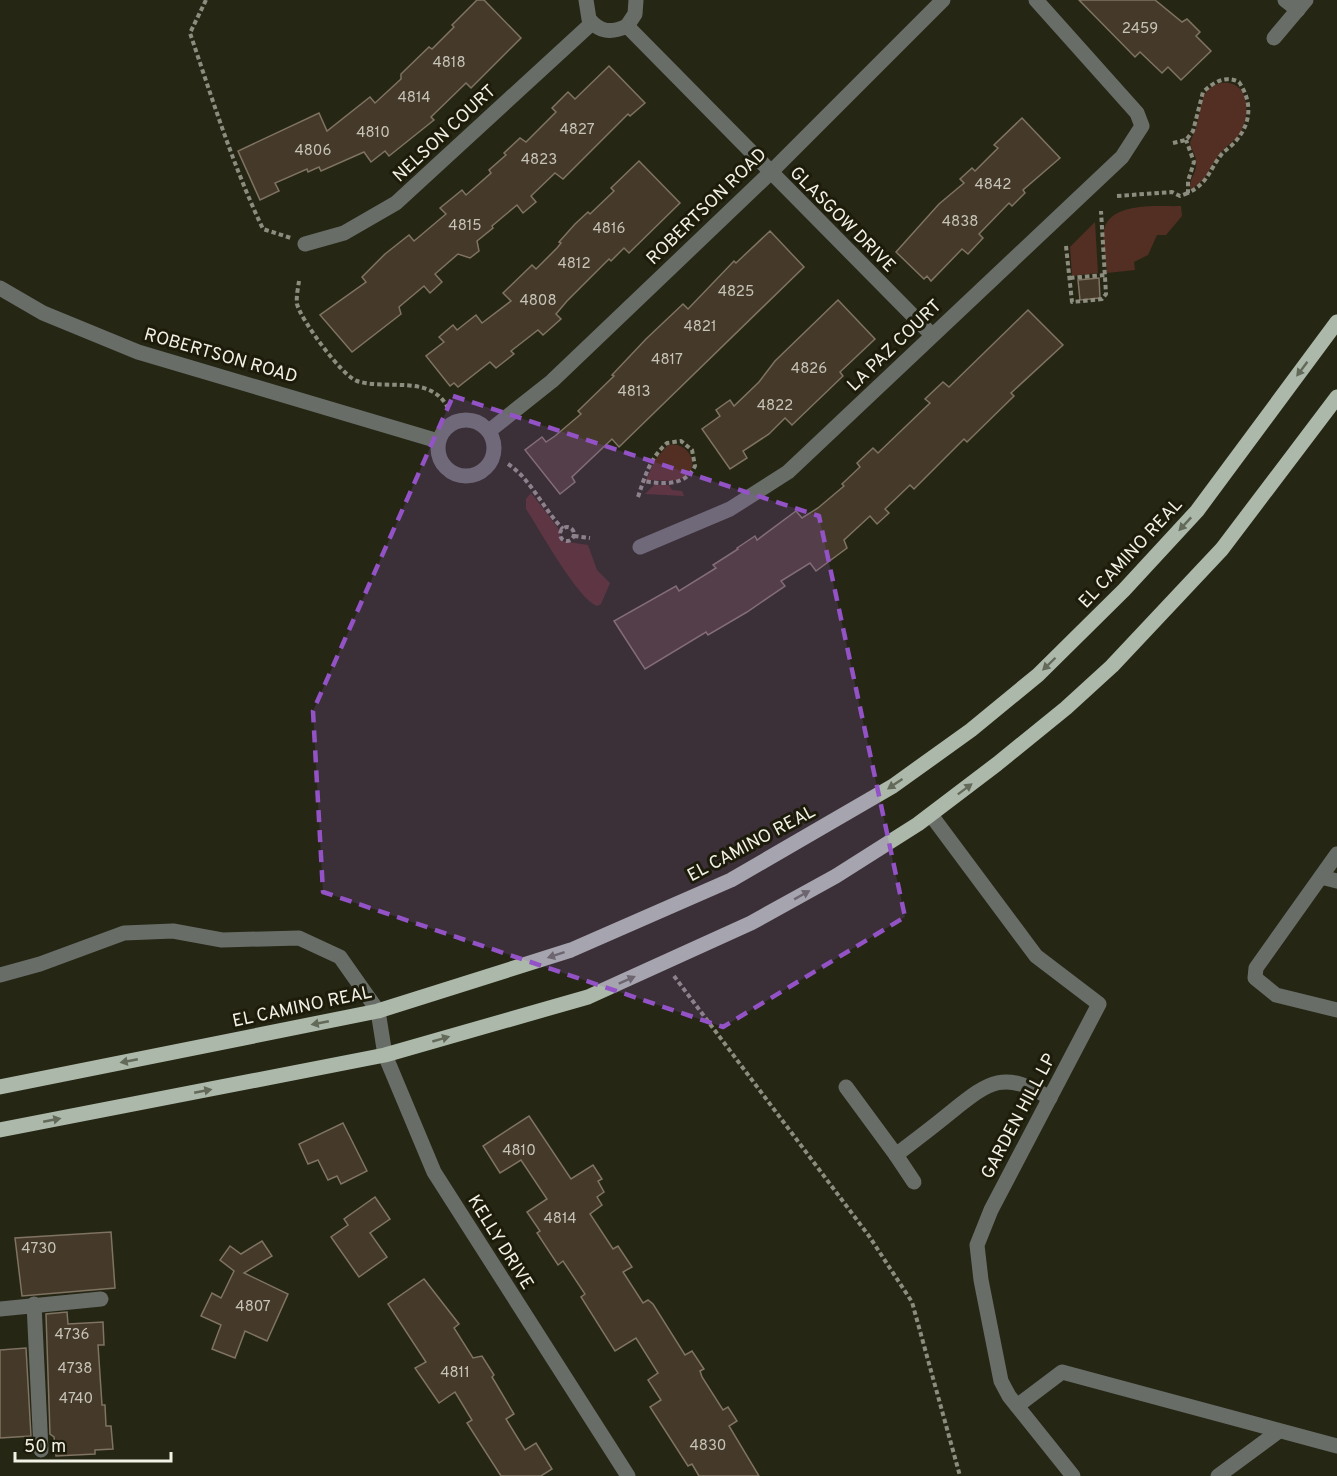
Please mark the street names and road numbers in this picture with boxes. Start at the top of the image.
street label: NELSON COURT [389,80,502,188]
street label: ROBERTSON ROAD [642,144,772,270]
street label: GLASGOW DRIVE [784,162,900,278]
street label: LA PAZ COURT [843,295,947,397]
street label: ROBERTSON ROAD [141,324,300,389]
street label: EL CAMINO REAL [1074,494,1188,614]
street label: EL CAMINO REAL [684,801,820,888]
street label: EL CAMINO REAL [230,981,374,1033]
street label: GARDEN HILL LP [977,1050,1062,1183]
street label: KELLY DRIVE [462,1191,538,1294]

